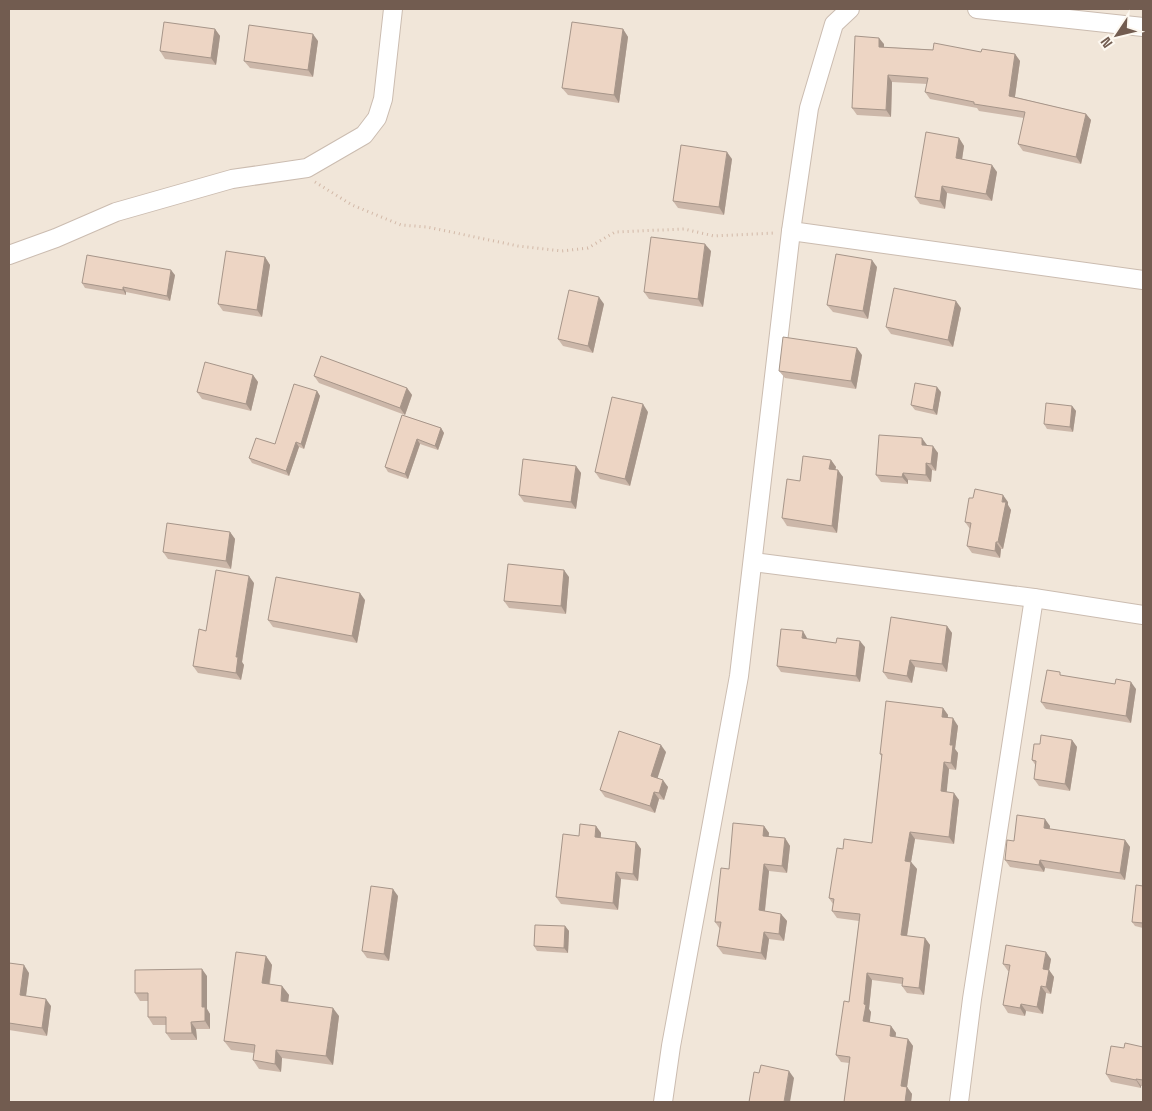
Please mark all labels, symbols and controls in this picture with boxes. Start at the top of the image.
north arrow [1092,10,1142,60]
text: N [1096,33,1116,51]

